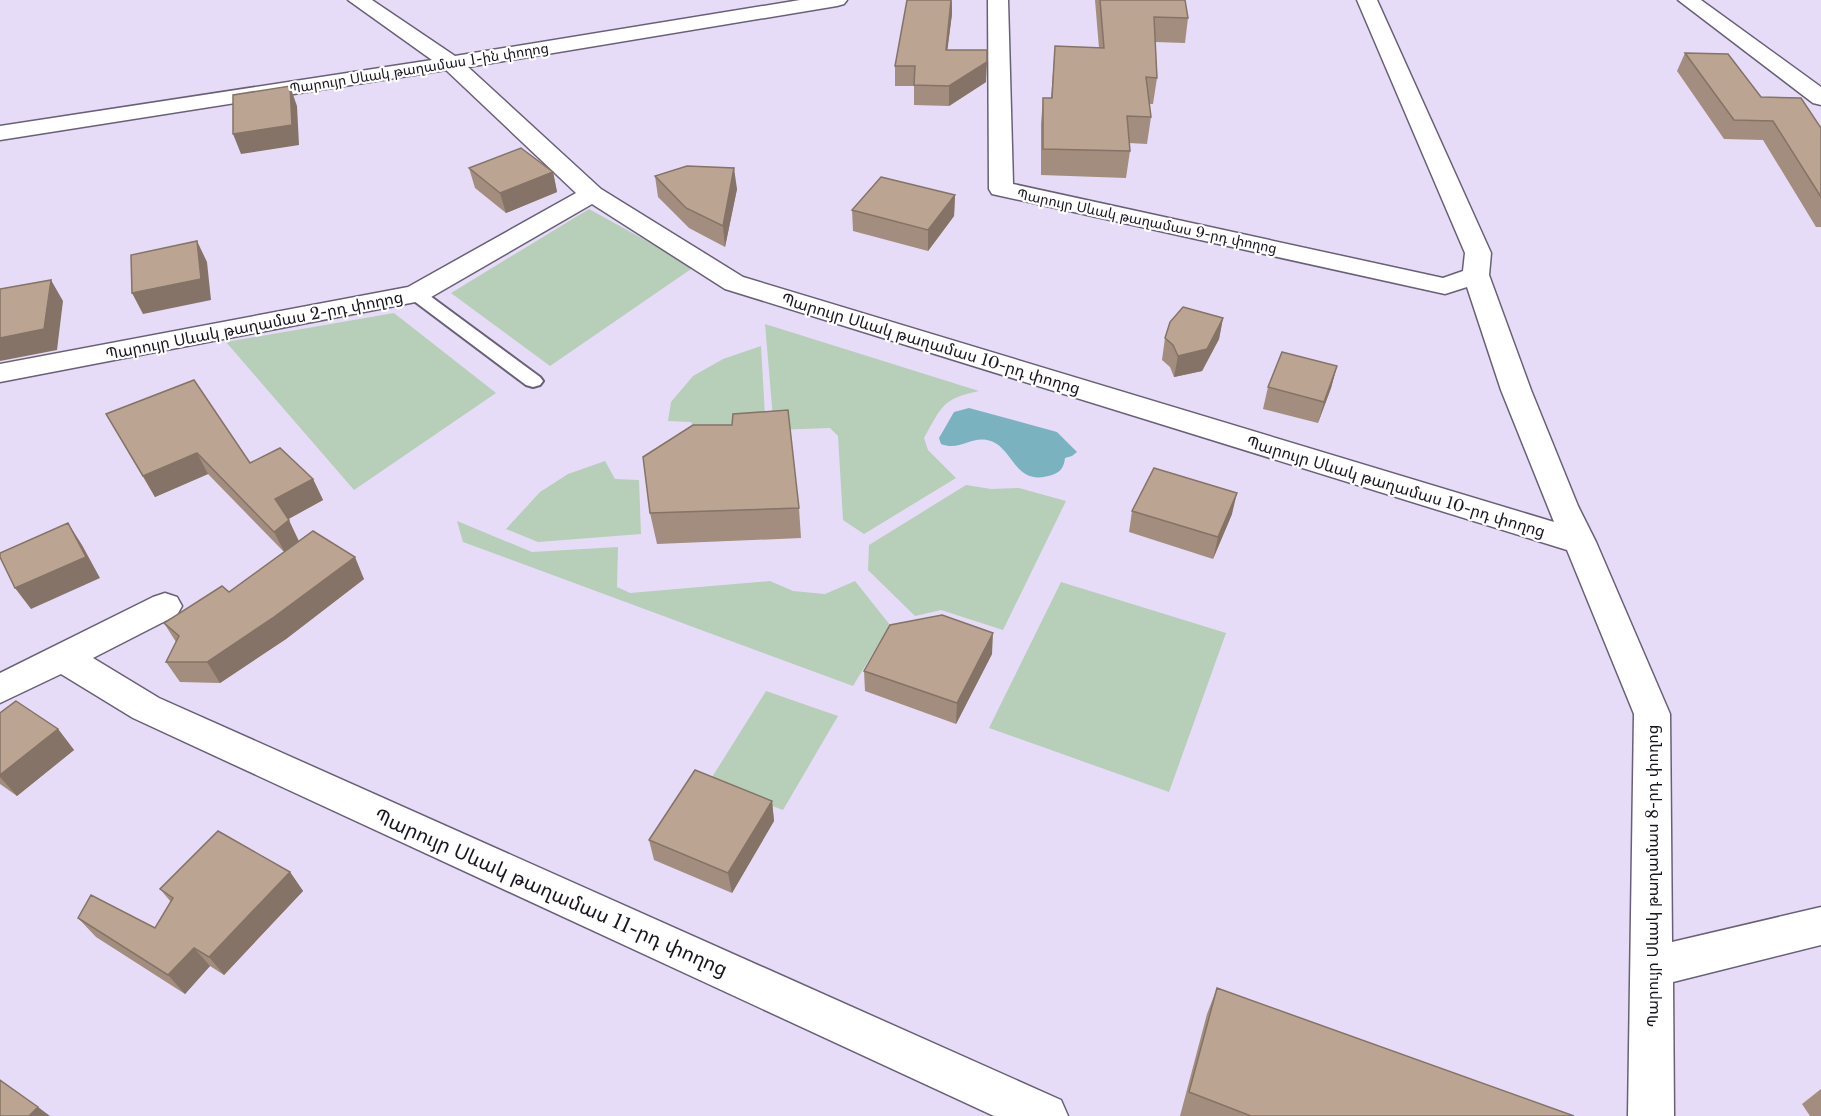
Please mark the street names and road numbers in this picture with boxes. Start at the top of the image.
street label: Պարույր Սևակ թաղամաս 1-ին փողոց [288,39,550,97]
street label: Պարույր Սևակ թաղամաս 9-րդ փողոց [1015,185,1279,257]
street label: Պարույր Սևակ թաղամաս 2-րդ փողոց [103,286,405,364]
street label: Պարույր Սևակ թաղամաս 10-րդ փողոց [779,288,1083,398]
street label: Պարույր Սևակ թաղամաս 10-րդ փողոց [1244,431,1548,541]
street label: Պարույր Սևակ թաղամաս 8-րդ փողոց [1642,725,1662,1027]
street label: Պարույր Սևակ թաղամաս 11-րդ փողոց [371,803,731,981]

